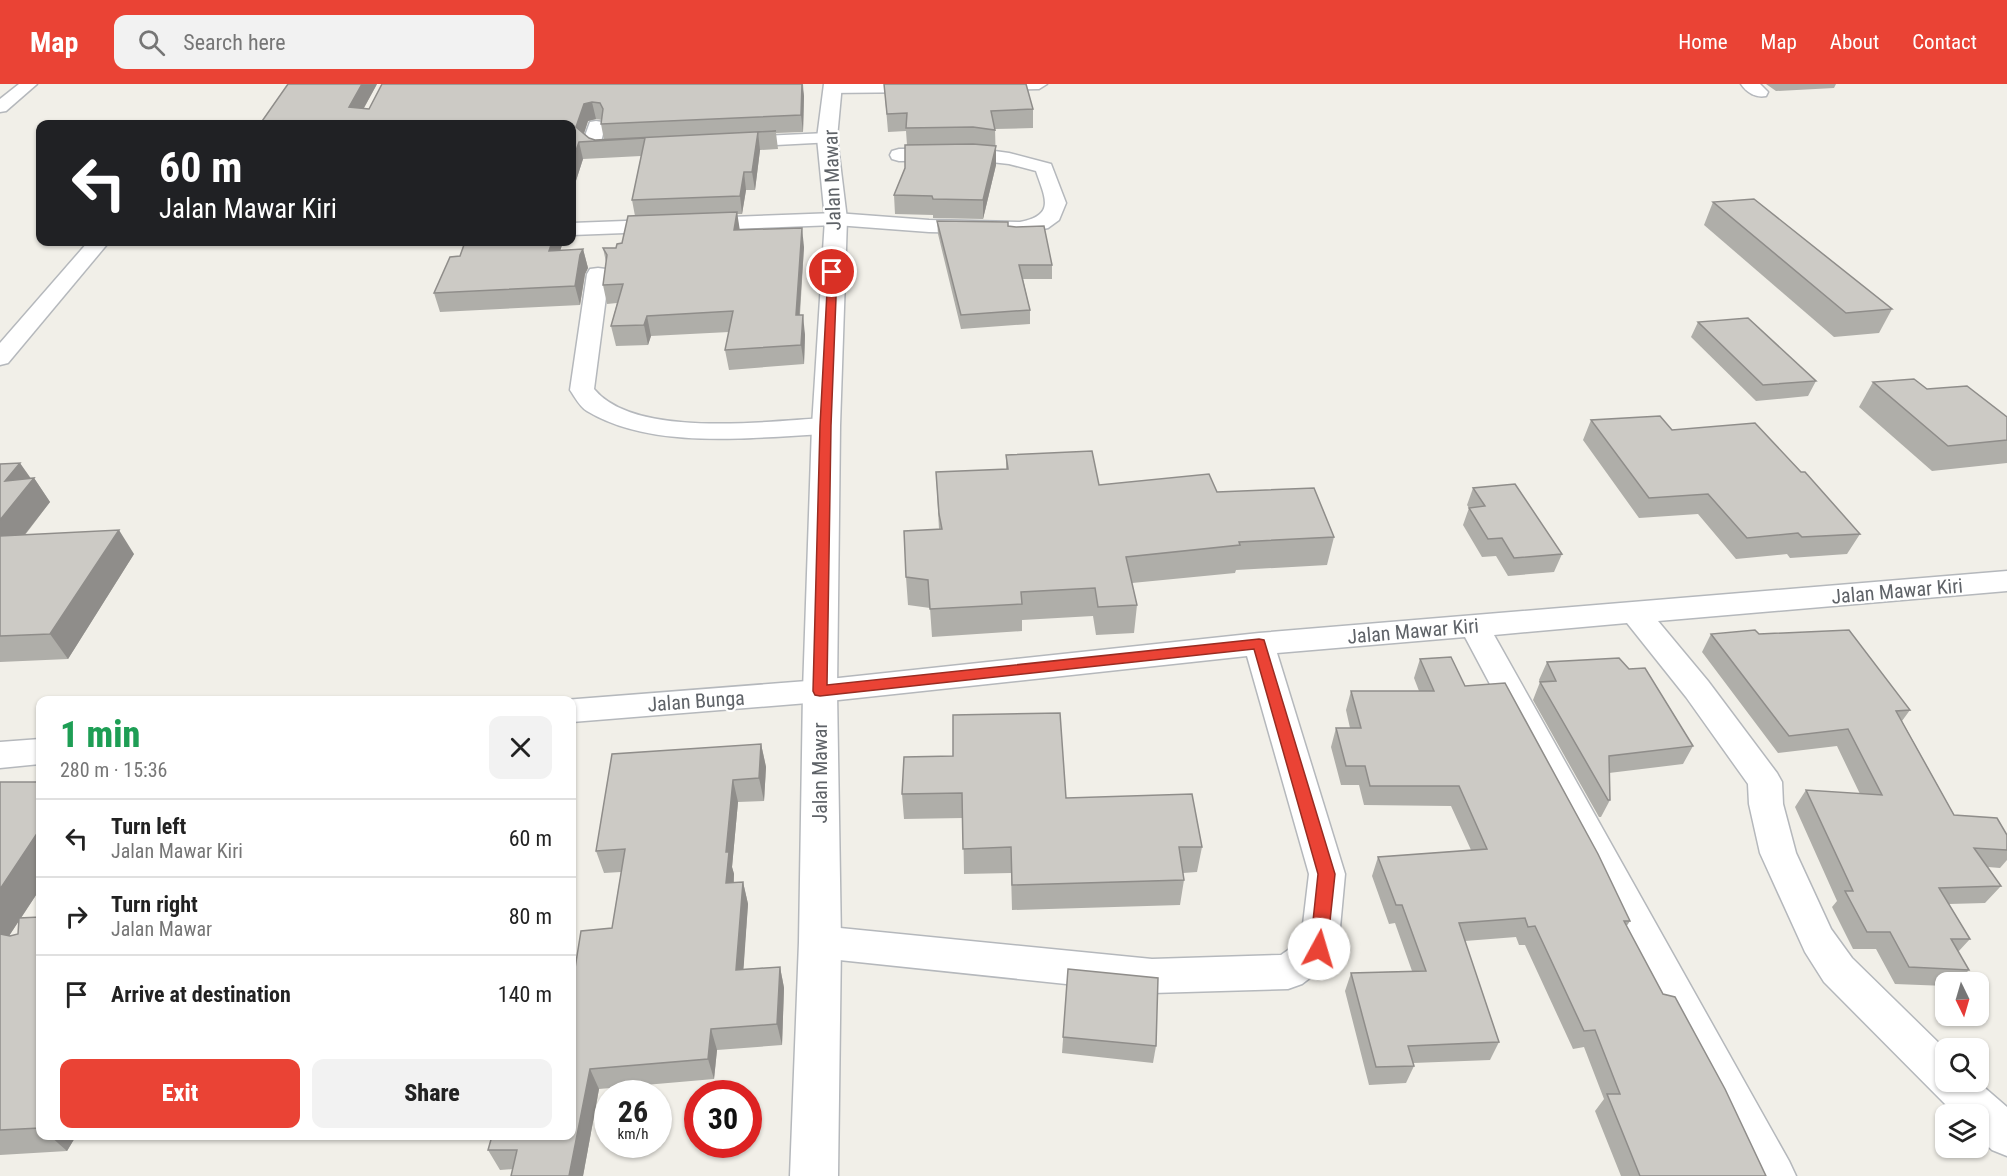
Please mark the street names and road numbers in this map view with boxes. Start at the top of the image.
street label: Jalan Mawar [818,129,846,231]
street label: Jalan Mawar Kiri [1830,573,1964,609]
street label: Jalan Mawar Kiri [1346,613,1480,649]
street label: Jalan Bunga [647,686,745,716]
street label: Jalan Mawar [808,722,832,824]

